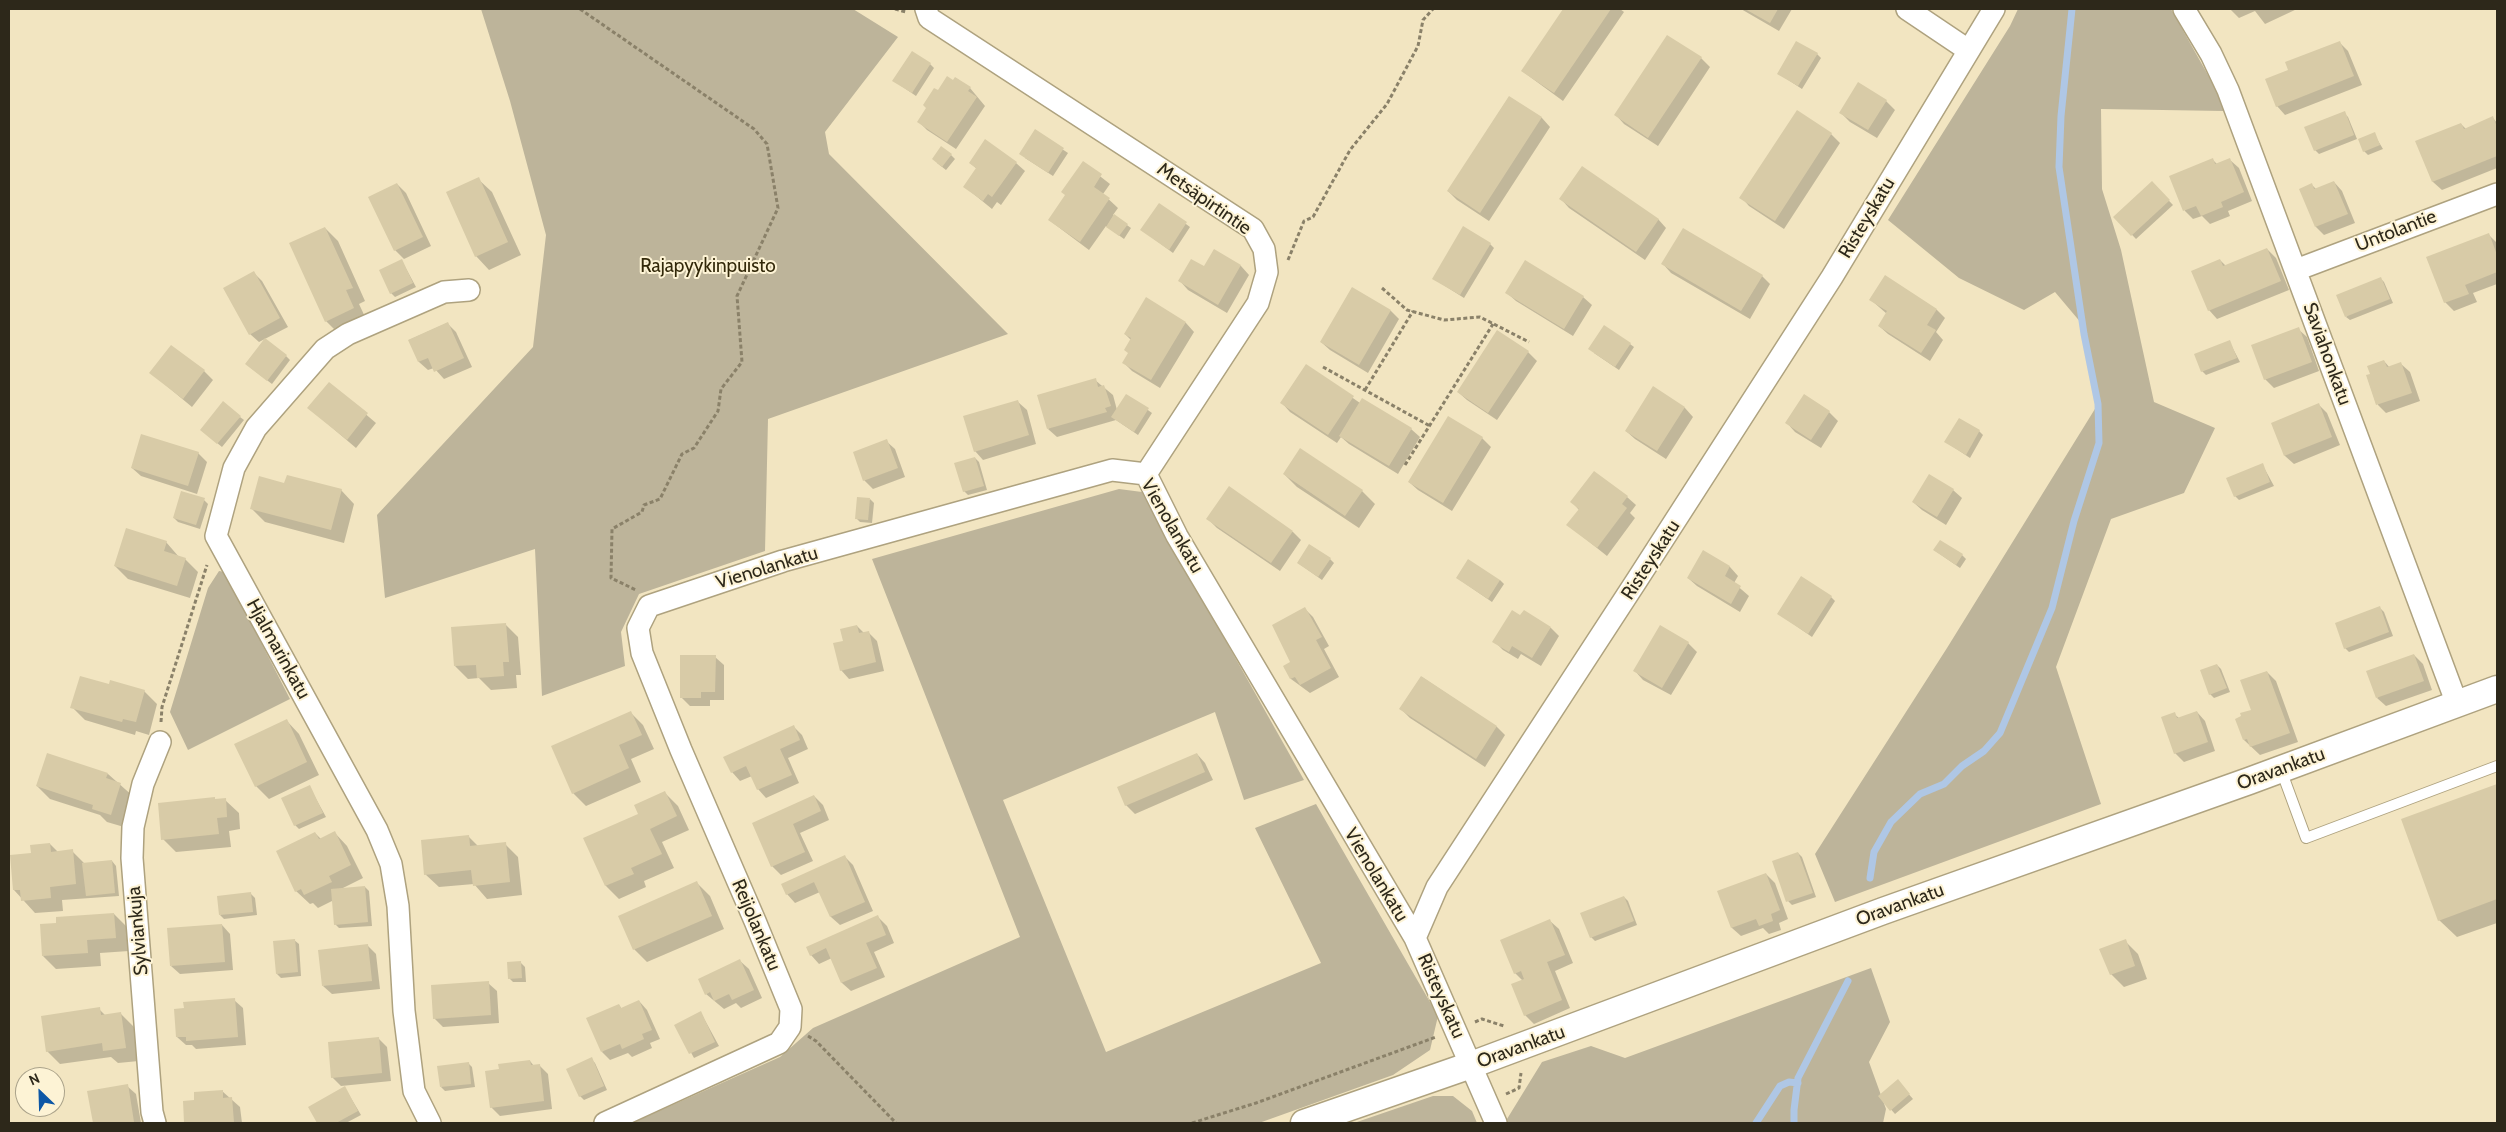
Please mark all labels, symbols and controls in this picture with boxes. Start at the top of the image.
street label: Metsäpirtintie [1152,158,1256,240]
street label: Risteyskatu [1834,173,1900,263]
street label: Untolantie [2352,205,2440,257]
park label: Rajapyykinpuisto [640,255,776,277]
street label: Saviahonkatu [2298,300,2356,408]
street label: Vienolankatu [1136,475,1208,577]
street label: Risteyskatu [1617,516,1685,604]
street label: Vienolankatu [713,542,821,594]
street label: Hjalmarinkatu [241,595,315,703]
street label: Oravankatu [2234,743,2328,795]
street label: Vienolankatu [1339,824,1413,926]
street label: Reijolankatu [727,876,785,974]
street label: Oravankatu [1853,879,1947,931]
street label: Sylviankuja [123,885,153,977]
street label: Risteyskatu [1412,950,1470,1042]
street label: Oravankatu [1474,1021,1568,1073]
north arrow [15,1067,65,1117]
text: N [26,1069,42,1089]

